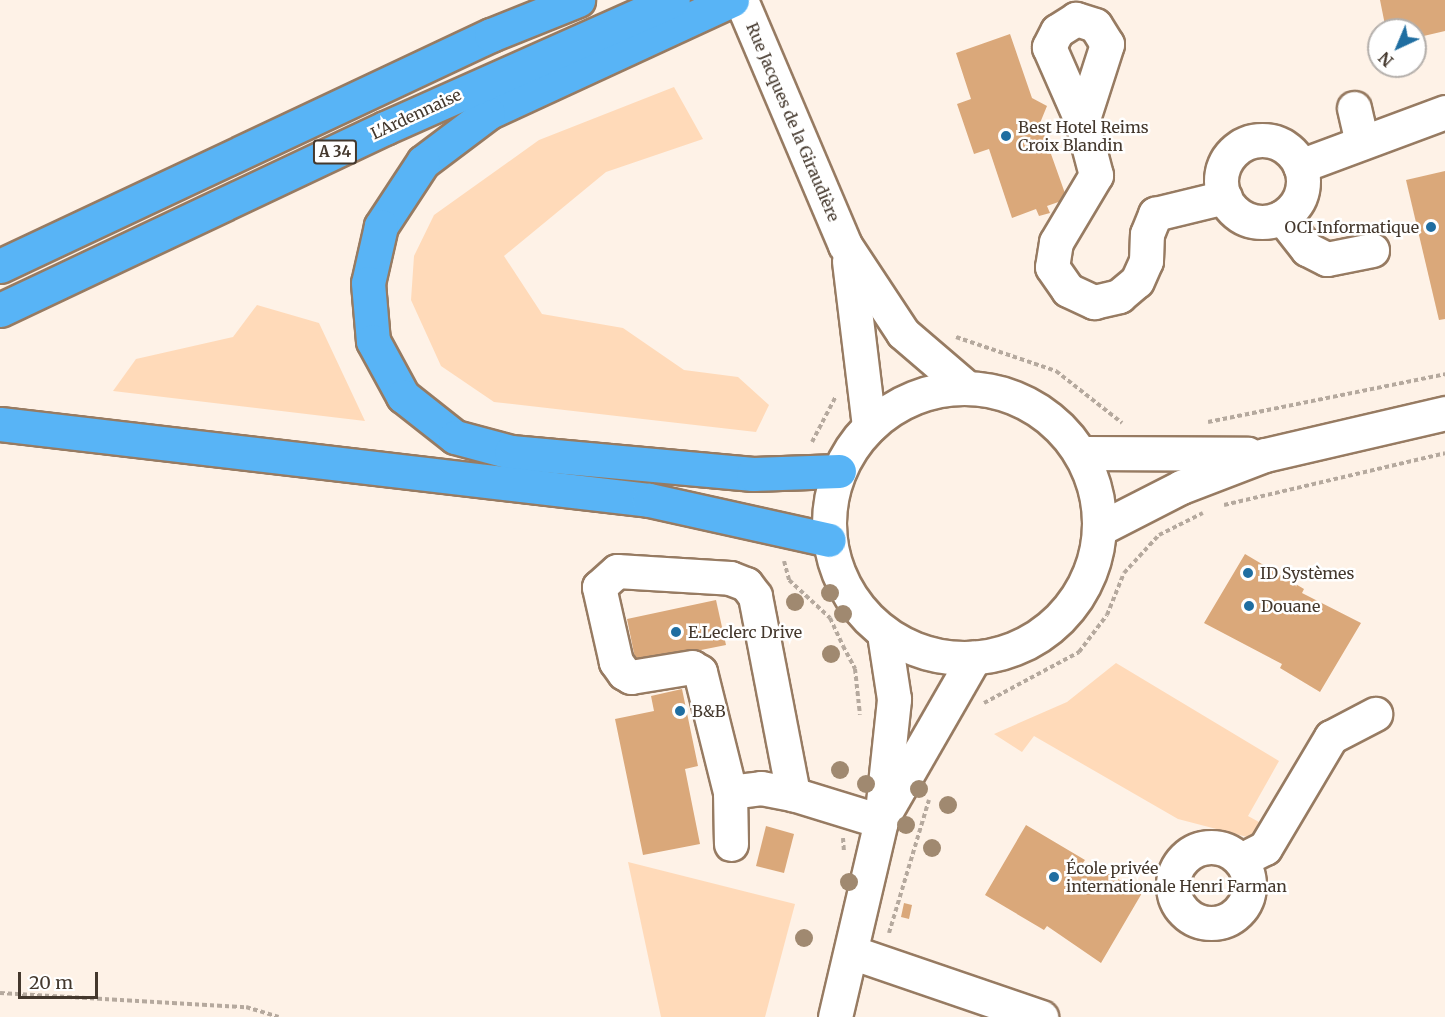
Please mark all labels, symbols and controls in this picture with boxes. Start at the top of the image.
north arrow [1367,18,1427,78]
street label: Rue Jacques de la Giraudière [742,20,844,224]
text: N [1374,48,1397,71]
street label: L'Ardennaise [368,85,464,143]
place label: Best Hotel Reims Croix Blandin [1018,117,1149,155]
marker: Best Hotel Reims Croix Blandin [999,129,1013,143]
road number: A 34 [312,140,358,164]
place label: OCI Informatique [1284,217,1419,237]
marker: OCI Informatique [1424,220,1438,234]
place label: ID Systèmes [1260,563,1354,583]
marker: ID Systèmes [1241,566,1255,580]
place label: Douane [1261,596,1320,616]
marker: Douane [1242,599,1256,613]
place label: E.Leclerc Drive [688,622,802,642]
marker: E.Leclerc Drive [669,625,683,639]
place label: B&B [692,701,725,721]
marker: B&B [673,704,687,718]
place label: École privée internationale Henri Farman [1066,858,1287,896]
marker: École privée internationale Henri Farman [1047,870,1061,884]
scale bar [21,960,100,998]
text: 20 m [29,971,73,994]

